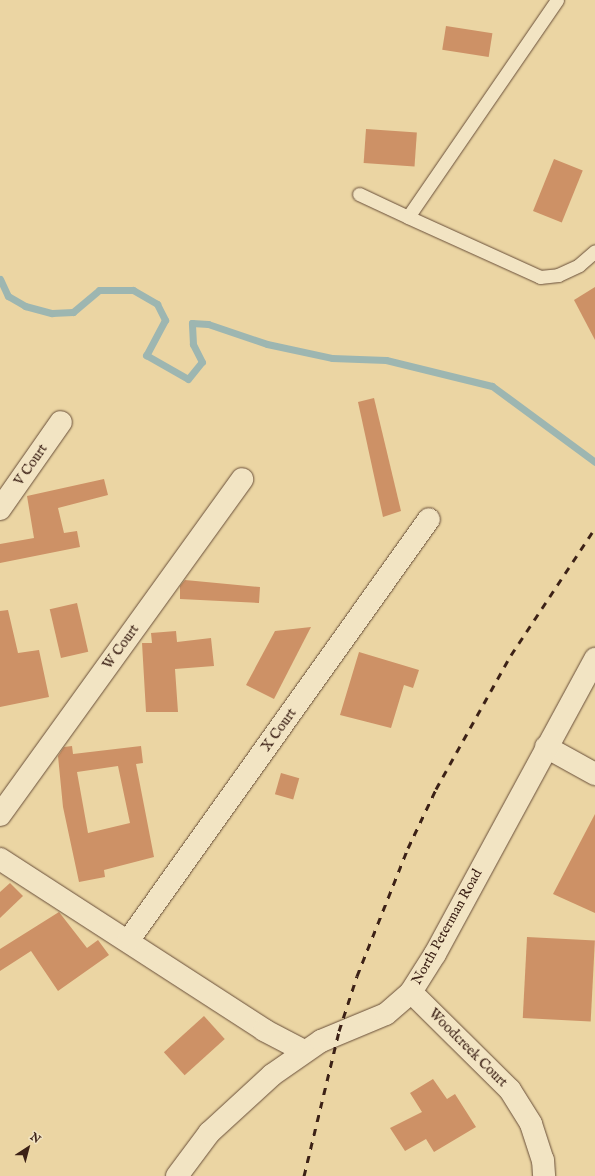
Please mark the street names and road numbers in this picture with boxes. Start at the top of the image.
street label: V Court [11,441,51,489]
street label: W Court [99,621,143,673]
street label: X Court [258,705,300,755]
street label: North Peterman Road [408,866,486,988]
street label: Woodcreek Court [425,1005,511,1091]

